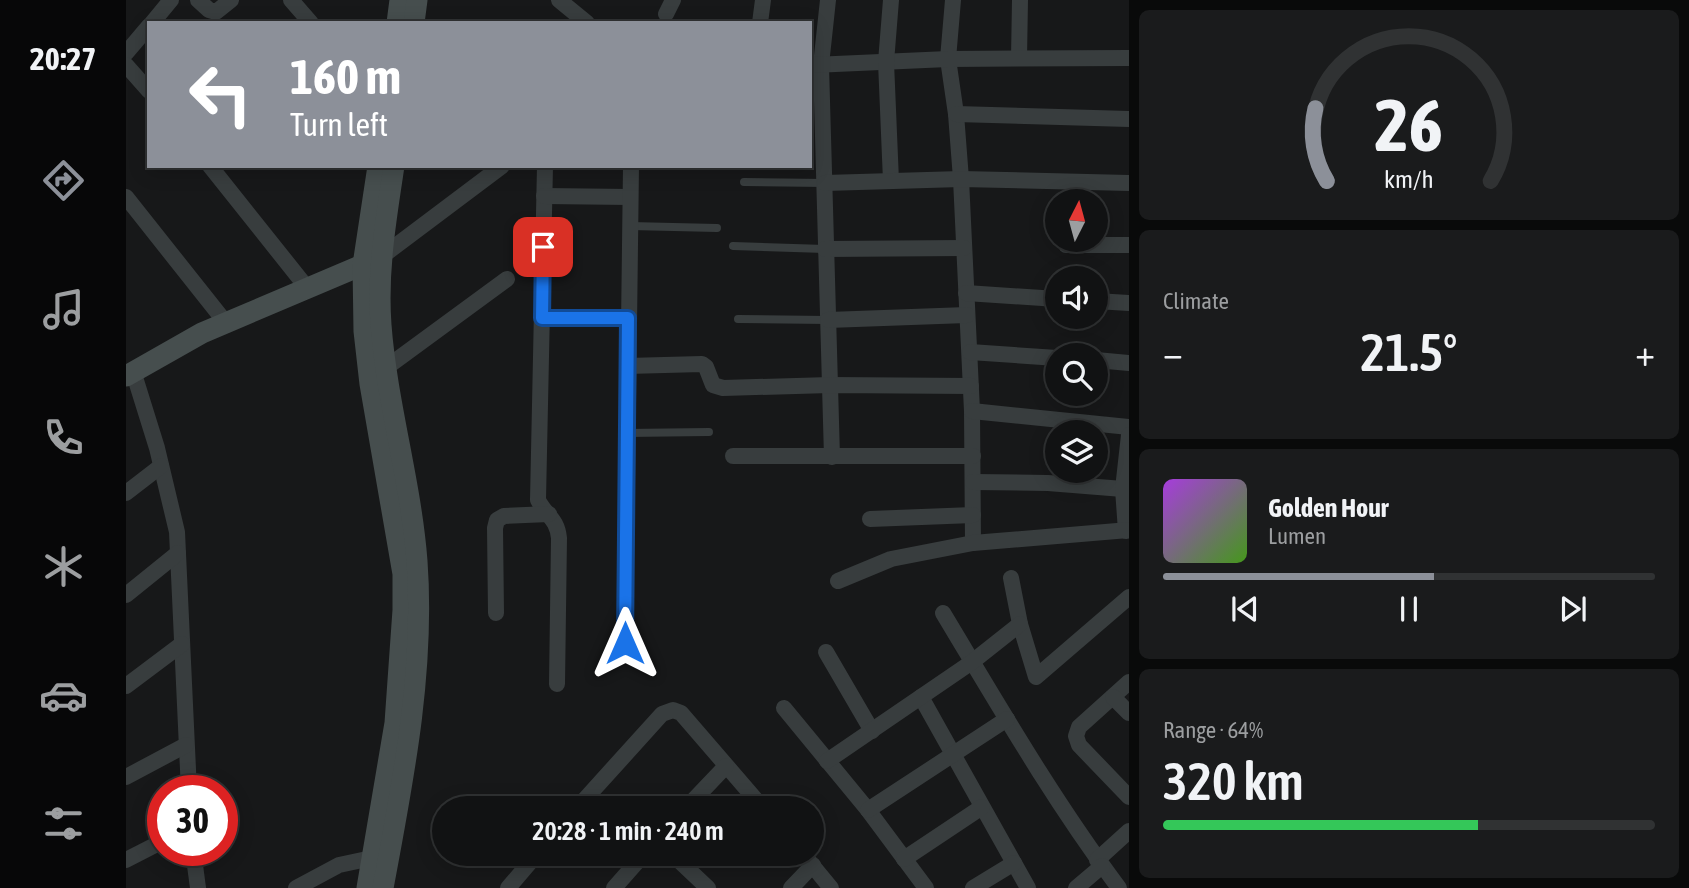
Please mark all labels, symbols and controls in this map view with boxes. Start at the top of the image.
text: 20:27 [30,40,96,77]
text: 160 m [290,48,401,104]
icon: left [175,49,266,140]
text: 26 [1375,83,1443,166]
text: Turn left [290,106,388,143]
icon: directions [39,156,88,205]
text: km/h [1384,165,1434,193]
north arrow [1045,189,1108,252]
map controls [1045,189,1108,483]
pin [513,217,573,277]
icon: arrive [524,228,562,266]
button: sound [1045,266,1108,329]
icon: music [39,285,88,334]
text: Climate [1163,288,1229,314]
text: 21.5° [1361,322,1457,382]
text: − [1163,331,1183,374]
text: + [1635,331,1655,374]
button: search [1045,343,1108,406]
icon: phone [39,413,88,462]
button: layers [1045,420,1108,483]
text: Golden Hour [1268,493,1388,523]
text: Lumen [1268,523,1326,549]
icon: climate [39,542,88,591]
icon: previous [1226,590,1264,628]
icon: pause [1390,590,1428,628]
icon: next [1554,590,1592,628]
position arrow [588,606,662,680]
icon: car [39,671,88,720]
text: Range · 64% [1163,717,1263,743]
text: 320 km [1163,751,1304,811]
speed limit sign: 30 [147,775,238,866]
icon: filters [39,799,88,848]
text: 20:28 · 1 min · 240 m [532,816,724,846]

